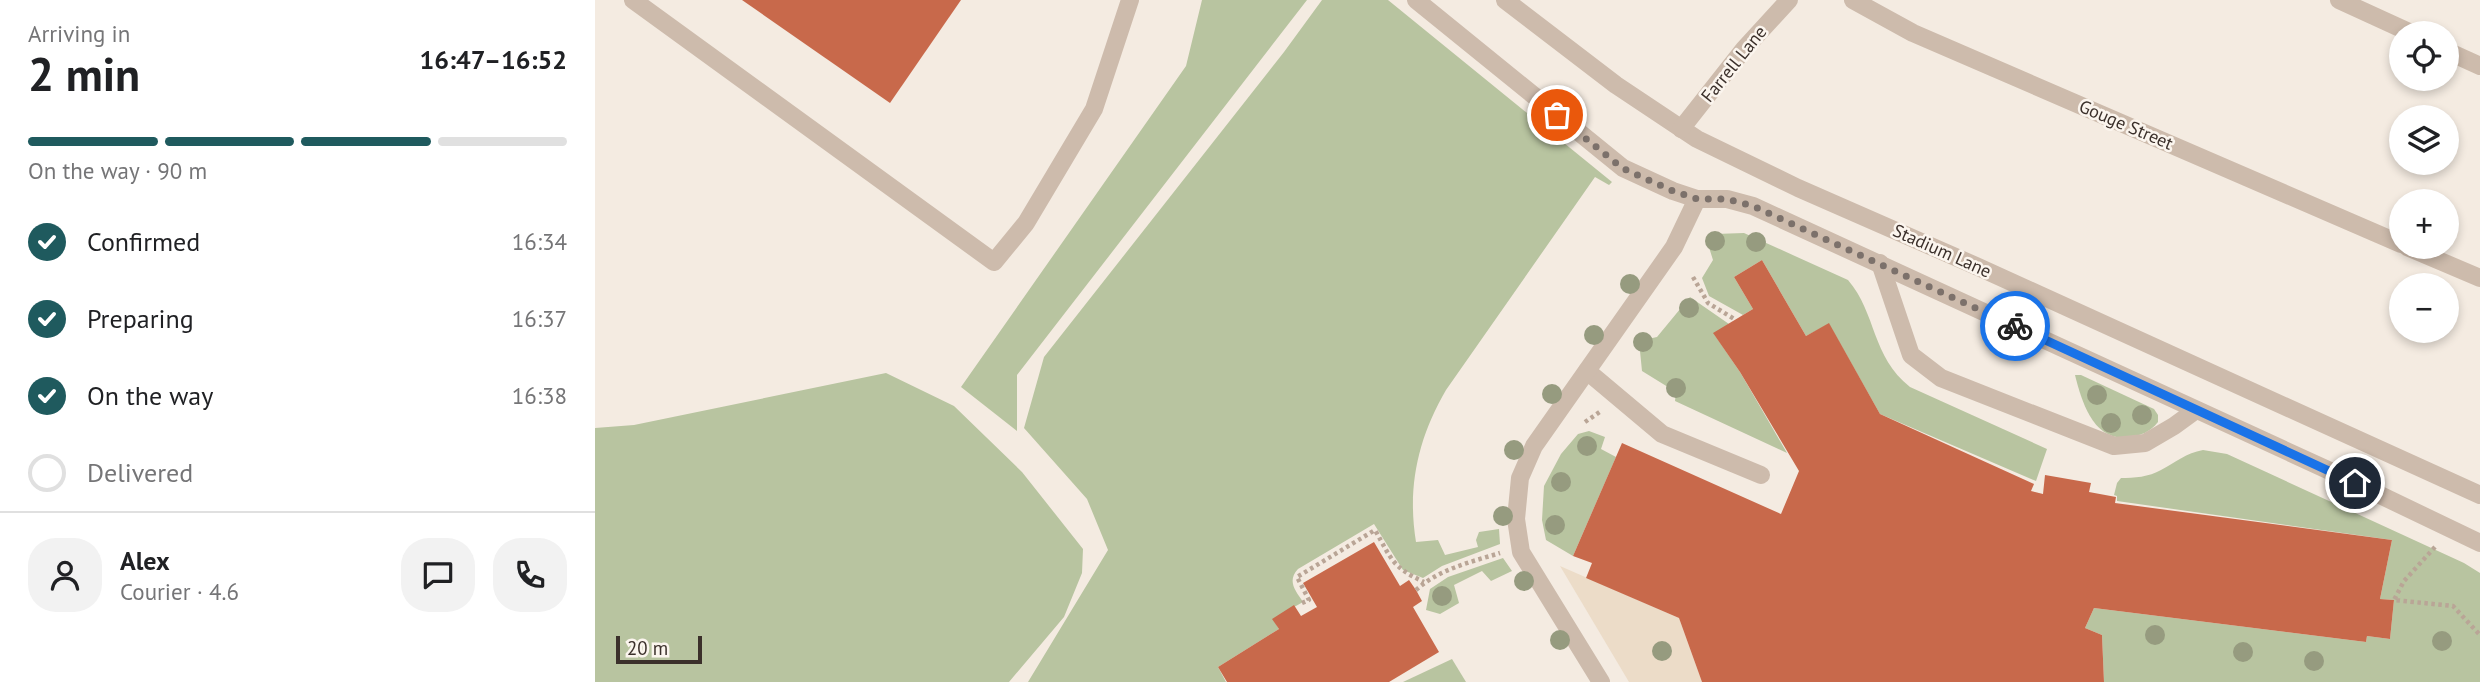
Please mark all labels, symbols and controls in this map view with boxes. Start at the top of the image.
text: Arriving in [28,19,130,48]
street label: Farrell Lane [1696,21,1771,107]
map controls [2389,21,2459,343]
button: locate [2389,21,2459,91]
text: 16:47–16:52 [420,43,567,76]
text: 2 min [28,44,140,104]
pin [1527,85,1587,145]
street label: Gouge Street [2076,94,2177,155]
icon: bag [1538,96,1576,134]
button: layers [2389,105,2459,175]
text: On the way · 90 m [28,156,207,185]
button: + [2389,189,2459,259]
street label: Stadium Lane [1890,219,1995,282]
icon: check [28,223,66,261]
text: Confirmed [87,225,200,258]
text: 16:34 [512,227,567,256]
button: − [2389,273,2459,343]
courier [1980,291,2050,361]
icon: check [28,300,66,338]
text: Preparing [87,302,194,335]
text: 16:37 [512,304,567,333]
icon: bike [1996,307,2034,345]
icon: check [28,377,66,415]
text: On the way [87,379,213,412]
text: 16:38 [512,381,567,410]
pin [2325,453,2385,513]
text: Delivered [87,456,193,489]
icon: home [2336,464,2374,502]
button: person [28,538,102,612]
button: chat [401,538,475,612]
button: phone [493,538,567,612]
text: Alex [120,544,170,577]
text: Courier · 4.6 [120,577,239,606]
scale bar [616,633,702,665]
text: 20 m [627,636,668,660]

